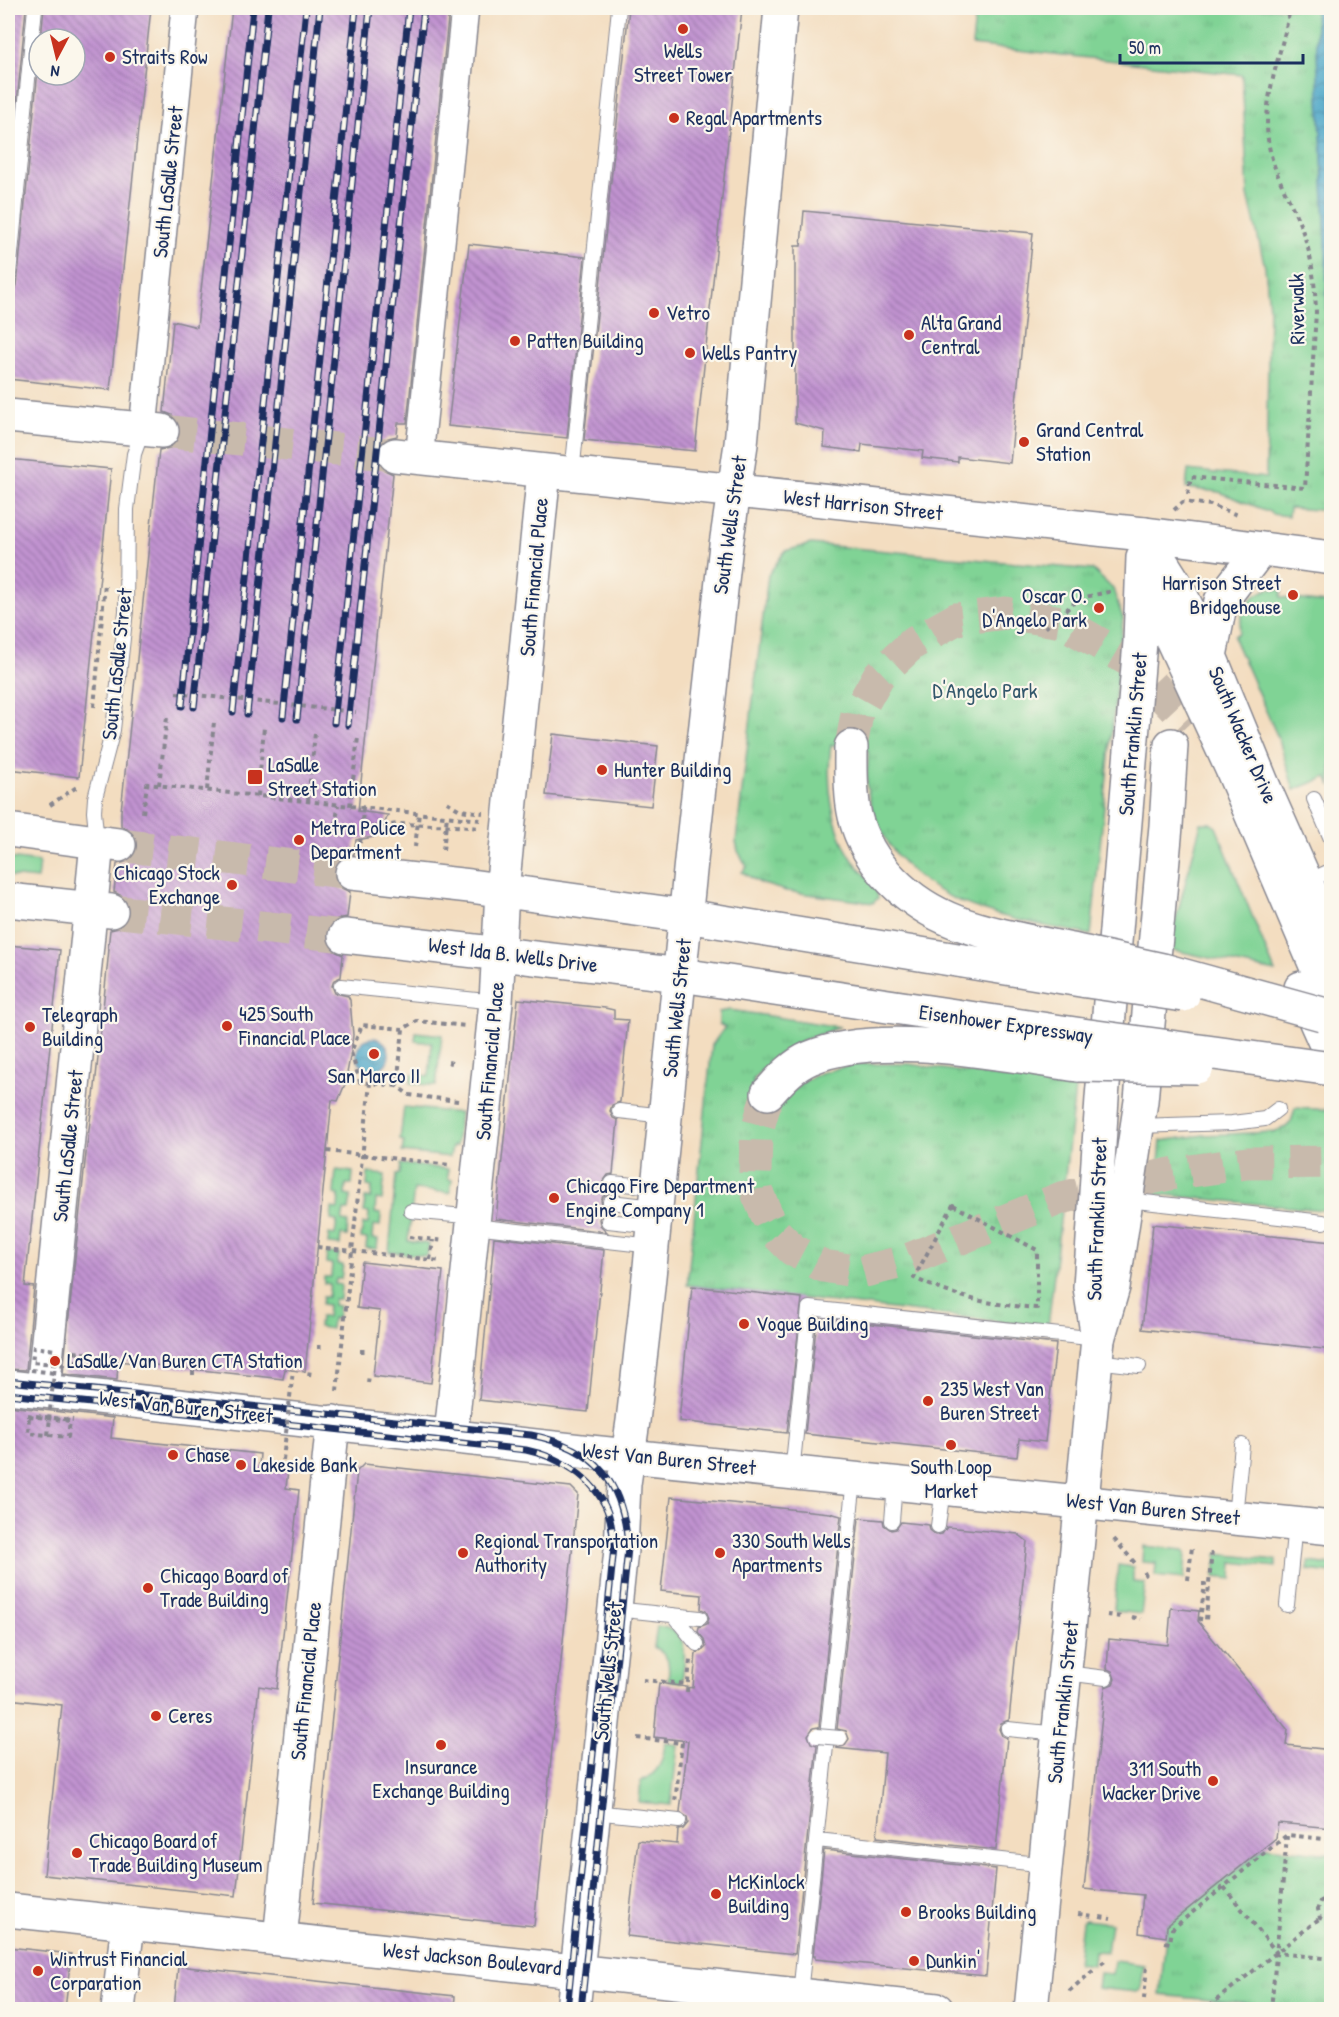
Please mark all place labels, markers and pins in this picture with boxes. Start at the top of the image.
marker: Wells Street Tower [676,22,690,36]
place label: Wells Street Tower [634,36,732,89]
place label: Straits Row [122,42,208,71]
marker: Straits Row [103,50,117,64]
place label: Regal Apartments [686,103,822,132]
marker: Regal Apartments [667,111,681,125]
place label: Vetro [666,298,710,327]
marker: Vetro [647,306,661,320]
place label: Alta Grand Central [921,308,1001,361]
place label: Patten Building [527,326,644,355]
marker: Alta Grand Central [902,328,916,342]
marker: Patten Building [508,334,522,348]
place label: Wells Pantry [702,338,797,367]
marker: Wells Pantry [683,346,697,360]
place label: Grand Central Station [1036,415,1144,468]
marker: Grand Central Station [1017,435,1031,449]
place label: Harrison Street Bridgehouse [1162,568,1282,621]
place label: Oscar O. D'Angelo Park [982,581,1087,634]
marker: Harrison Street Bridgehouse [1286,588,1300,602]
marker: Oscar O. D'Angelo Park [1092,601,1106,615]
place label: LaSalle Street Station [268,750,377,803]
place label: Hunter Building [614,755,731,784]
marker: Hunter Building [595,763,609,777]
marker: LaSalle Street Station [246,768,264,786]
place label: Metra Police Department [311,813,406,866]
marker: Metra Police Department [292,833,306,847]
place label: Chicago Stock Exchange [114,858,220,911]
marker: Chicago Stock Exchange [225,878,239,892]
place label: 425 South Financial Place [238,999,351,1052]
place label: Telegraph Building [42,1000,118,1053]
marker: 425 South Financial Place [220,1019,234,1033]
marker: Telegraph Building [23,1020,37,1034]
marker: San Marco II [367,1047,381,1061]
place label: San Marco II [328,1061,420,1090]
place label: Chicago Fire Department Engine Company 1 [566,1171,755,1224]
marker: Chicago Fire Department Engine Company 1 [547,1191,561,1205]
place label: Vogue Building [756,1309,868,1338]
marker: Vogue Building [737,1317,751,1331]
place label: LaSalle/Van Buren CTA Station [67,1346,303,1375]
marker: LaSalle/Van Buren CTA Station [48,1354,62,1368]
place label: 235 West Van Buren Street [940,1374,1044,1427]
marker: 235 West Van Buren Street [921,1394,935,1408]
marker: South Loop Market [944,1438,958,1452]
place label: Chase [185,1440,230,1469]
marker: Chase [166,1448,180,1462]
place label: Lakeside Bank [253,1450,358,1479]
place label: South Loop Market [910,1452,992,1505]
marker: Lakeside Bank [234,1458,248,1472]
place label: Regional Transportation Authority [475,1526,658,1579]
place label: 330 South Wells Apartments [732,1526,851,1579]
marker: Regional Transportation Authority [456,1546,470,1560]
marker: 330 South Wells Apartments [713,1546,727,1560]
place label: Chicago Board of Trade Building [160,1561,289,1614]
marker: Chicago Board of Trade Building [141,1581,155,1595]
place label: Ceres [168,1701,212,1730]
marker: Ceres [149,1709,163,1723]
marker: Insurance Exchange Building [434,1738,448,1752]
place label: Insurance Exchange Building [373,1752,509,1805]
place label: 311 South Wacker Drive [1102,1754,1201,1807]
marker: 311 South Wacker Drive [1206,1774,1220,1788]
place label: Chicago Board of Trade Building Museum [89,1826,262,1879]
marker: Chicago Board of Trade Building Museum [70,1846,84,1860]
place label: McKinlock Building [728,1867,805,1920]
marker: McKinlock Building [709,1887,723,1901]
place label: Brooks Building [918,1897,1036,1926]
marker: Brooks Building [899,1905,913,1919]
place label: Wintrust Financial Corparation [50,1944,188,1997]
place label: Dunkin' [926,1946,980,1975]
marker: Dunkin' [907,1954,921,1968]
marker: Wintrust Financial Corparation [31,1964,45,1978]

